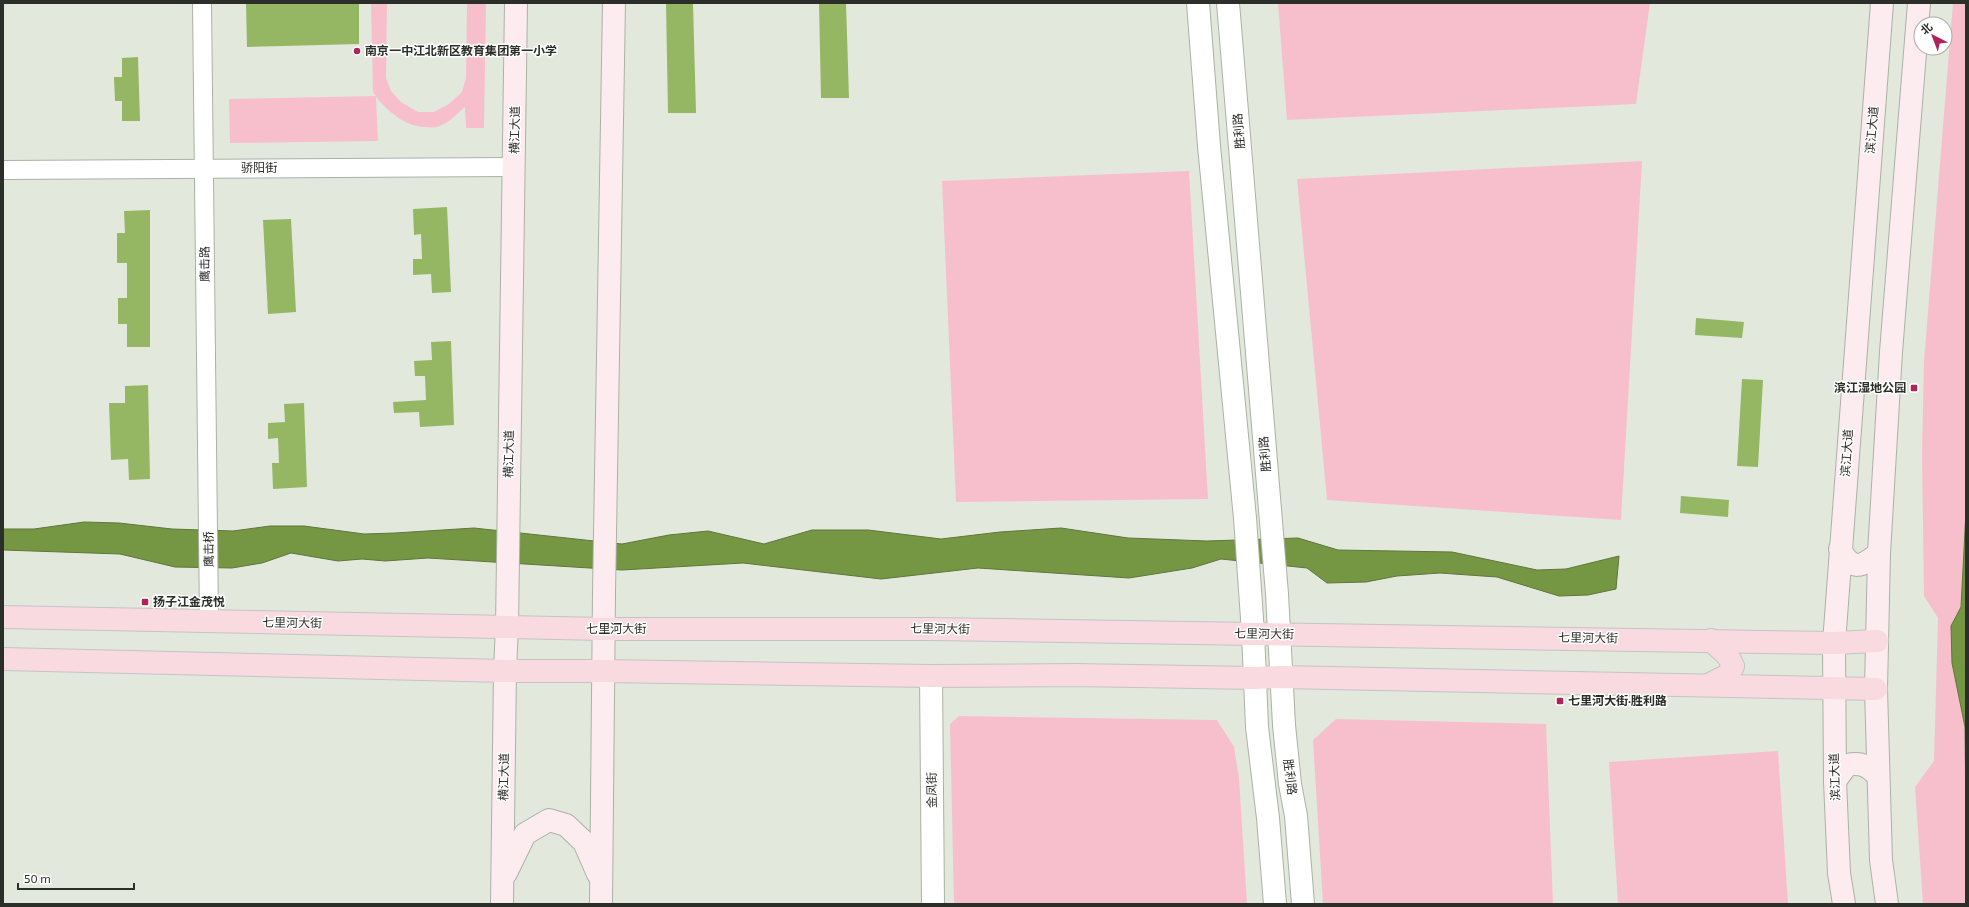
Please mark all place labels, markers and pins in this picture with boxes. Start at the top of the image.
place label: 南京一中江北新区教育集团第一小学 [365,43,557,57]
marker: 南京一中江北新区教育集团第一小学 [352,46,362,56]
place label: 滨江湿地公园 [1834,380,1906,394]
marker: 滨江湿地公园 [1909,383,1919,393]
place label: 扬子江金茂悦 [153,594,225,608]
marker: 扬子江金茂悦 [140,597,150,607]
place label: 七里河大街·胜利路 [1568,693,1667,707]
marker: 七里河大街·胜利路 [1555,696,1565,706]

